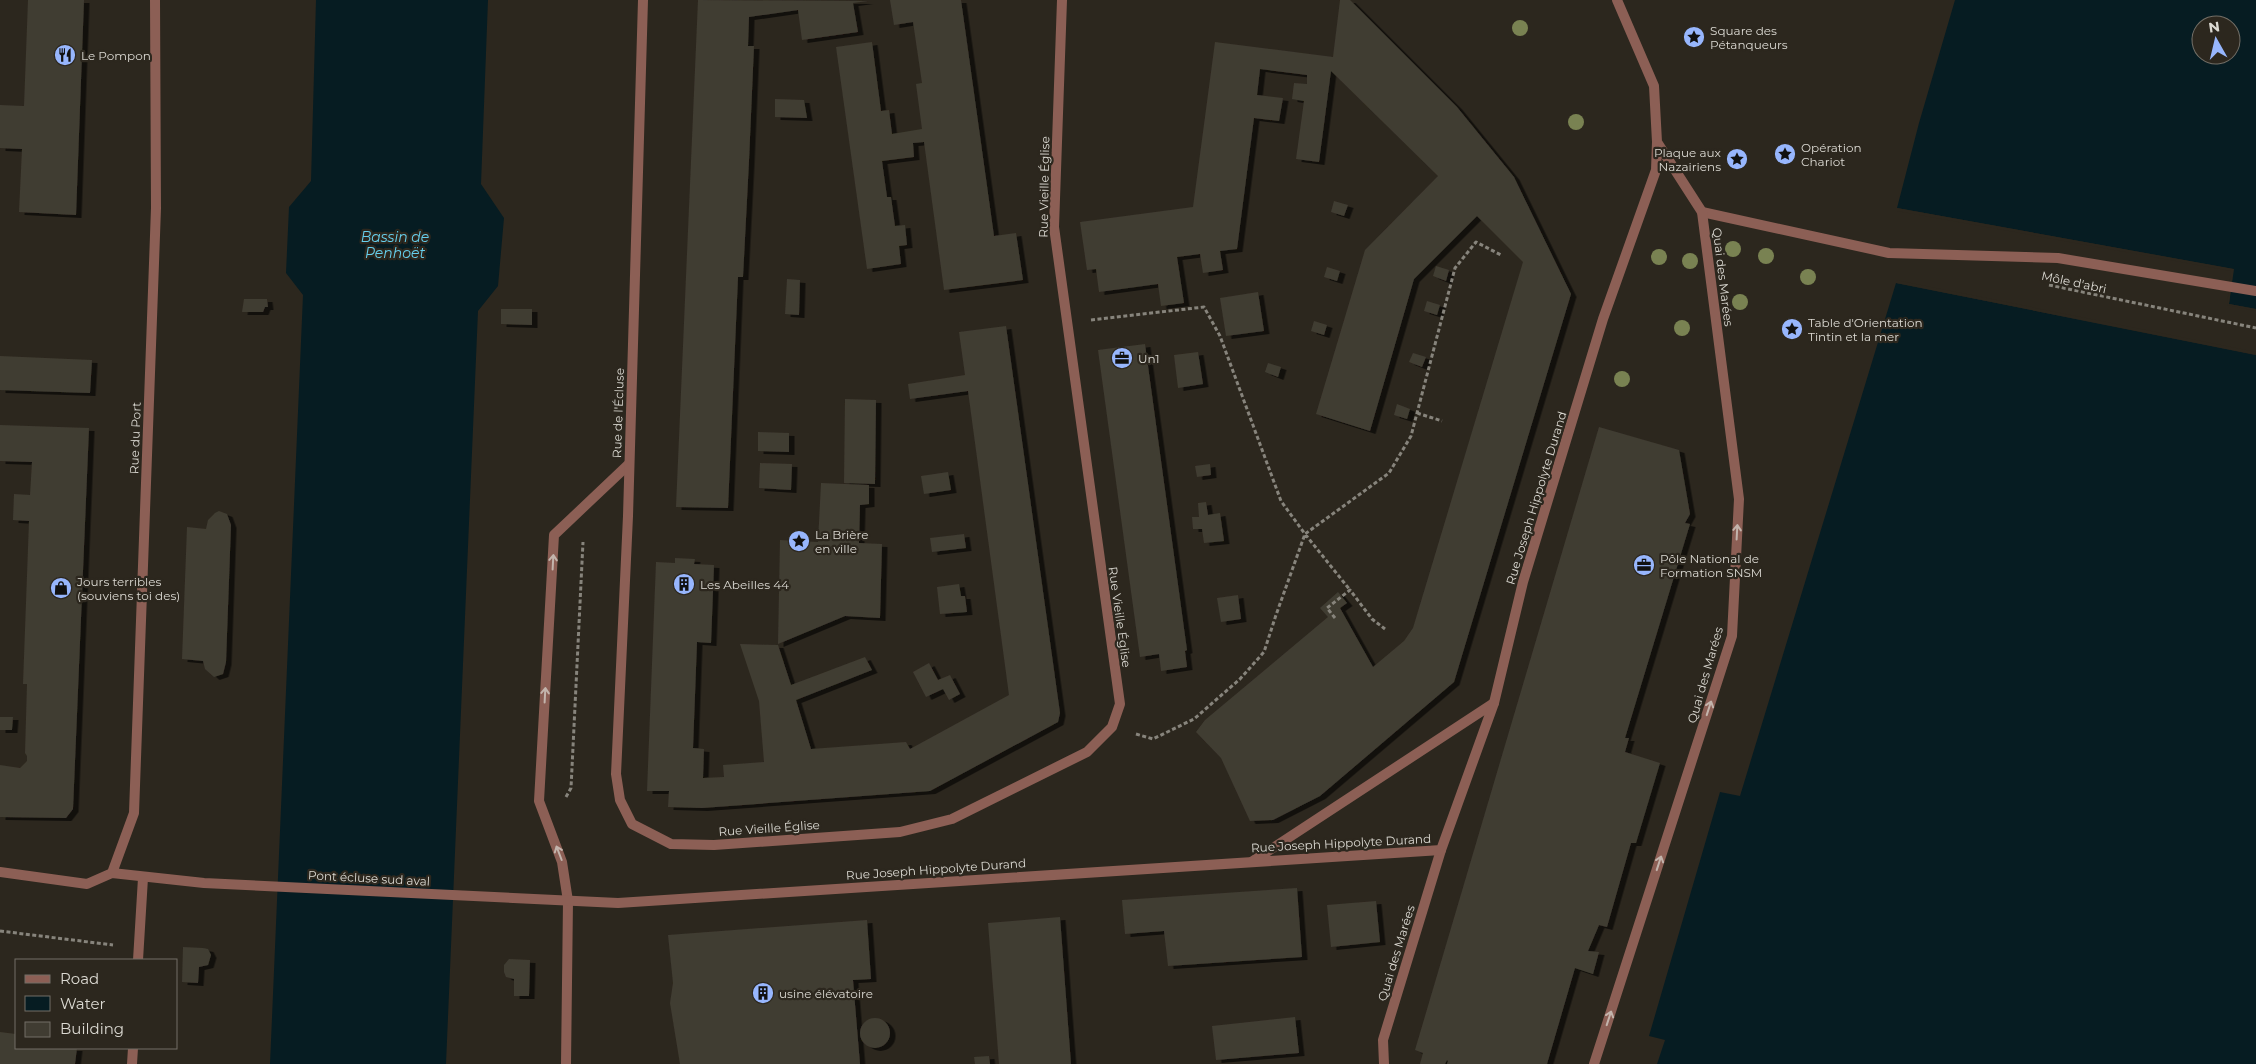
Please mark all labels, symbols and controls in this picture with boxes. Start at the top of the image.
north arrow [2191,15,2241,65]
text: N [2207,17,2221,37]
place label: Square des Pétanqueurs [1710,23,1788,52]
place icon: Square des Pétanqueurs [1682,25,1706,49]
restaurant icon: Le Pompon [53,43,77,67]
place label: Le Pompon [81,48,151,63]
street label: Rue Vieille Église [1036,136,1052,238]
place label: Opération Chariot [1801,140,1862,169]
place icon: Opération Chariot [1773,142,1797,166]
place label: Plaque aux Nazairiens [1654,145,1722,174]
place icon: Plaque aux Nazairiens [1725,147,1749,171]
street label: Quai des Marées [1709,227,1737,327]
water label: Bassin de Penhoët [361,228,429,262]
street label: Môle d'abri [2040,268,2108,296]
place label: Table d'Orientation Tintin et la mer [1808,315,1923,344]
place icon: Table d'Orientation Tintin et la mer [1780,317,1804,341]
office icon: Un1 [1110,346,1134,370]
place label: Un1 [1138,351,1160,366]
street label: Rue de l'Écluse [609,368,627,458]
street label: Rue du Port [126,401,144,474]
street label: Rue Joseph Hippolyte Durand [1502,410,1570,586]
one-way arrow [1733,524,1742,540]
place label: La Brière en ville [815,527,868,556]
place icon: La Brière en ville [787,529,811,553]
place label: Pôle National de Formation SNSM [1660,551,1762,580]
office icon: Pôle National de Formation SNSM [1632,553,1656,577]
one-way arrow [548,554,557,570]
street label: Rue Vieille Église [1106,566,1134,668]
building icon: Les Abeilles 44 [672,572,696,596]
place label: Jours terribles (souviens toi des) [76,574,180,603]
shop icon: Jours terribles (souviens toi des) [49,576,73,600]
place label: Les Abeilles 44 [700,577,789,592]
street label: Quai des Marées [1684,625,1726,725]
one-way arrow [541,687,550,703]
one-way arrow [1704,700,1714,716]
street label: Rue Vieille Église [718,817,820,839]
street label: Rue Joseph Hippolyte Durand [1251,831,1431,855]
one-way arrow [554,846,563,862]
street label: Rue Joseph Hippolyte Durand [846,855,1026,883]
one-way arrow [1655,856,1664,871]
street label: Pont écluse sud aval [308,867,430,889]
street label: Quai des Marées [1374,903,1418,1003]
legend [15,959,178,1049]
text: Road [60,969,99,988]
building icon: usine élévatoire [751,981,775,1005]
place label: usine élévatoire [779,986,873,1001]
text: Water [60,994,106,1013]
one-way arrow [1605,1010,1615,1026]
text: Building [60,1019,124,1038]

